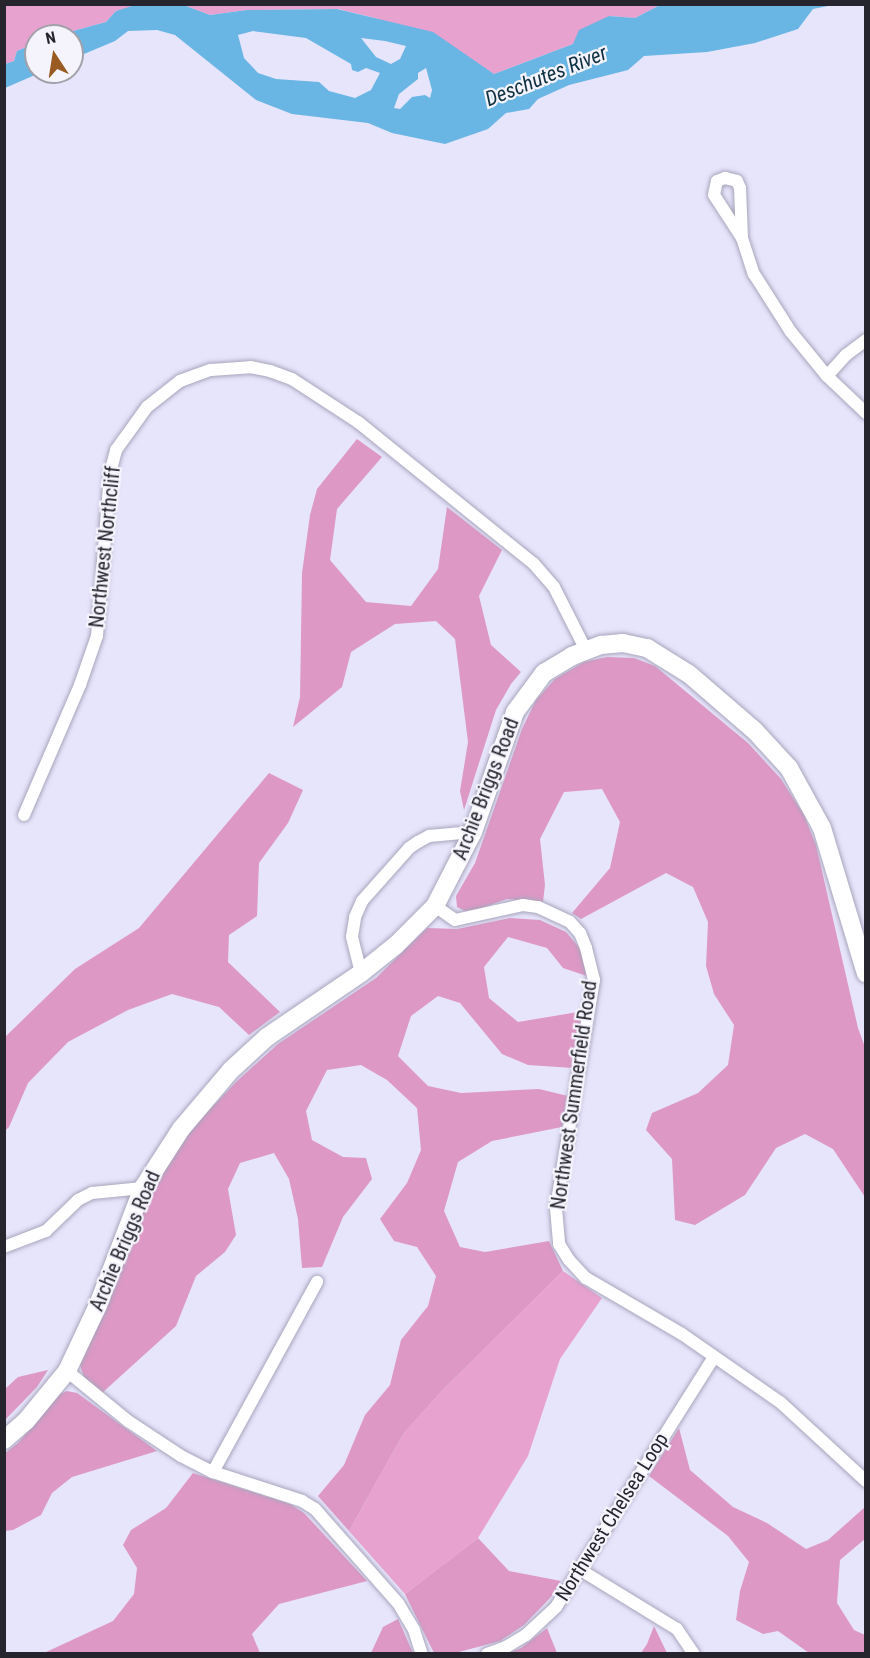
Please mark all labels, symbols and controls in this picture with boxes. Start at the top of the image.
north arrow [24,24,84,84]
text: N [44,28,57,48]
water label: Deschutes River [481,40,611,112]
street label: Northwest Northcliff [85,465,125,629]
street label: Archie Briggs Road [448,715,524,863]
street label: Northwest Summerfield Road [546,979,602,1211]
street label: Archie Briggs Road [85,1167,165,1315]
street label: Northwest Chelsea Loop [551,1429,673,1605]

